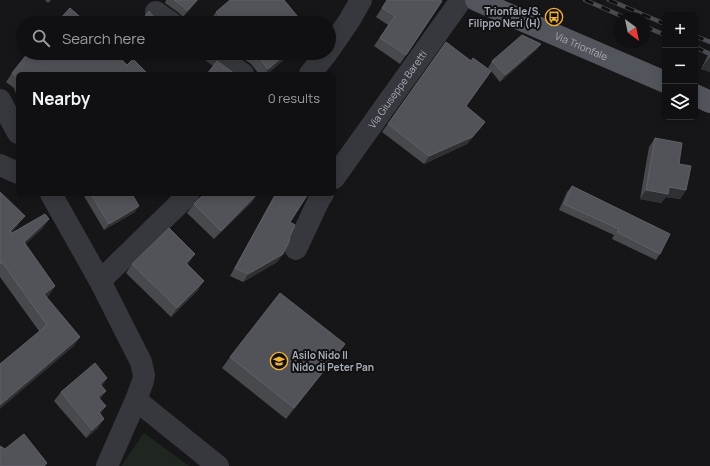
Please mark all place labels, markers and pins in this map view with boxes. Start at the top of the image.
place label: Trionfale/S. Filippo Neri (H) [469,4,541,30]
bus stop icon: Trionfale/S. Filippo Neri (H) [544,7,564,27]
place label: Asilo Nido Il Nido di Peter Pan [292,348,374,374]
school or university icon: Asilo Nido Il Nido di Peter Pan [269,351,289,371]

